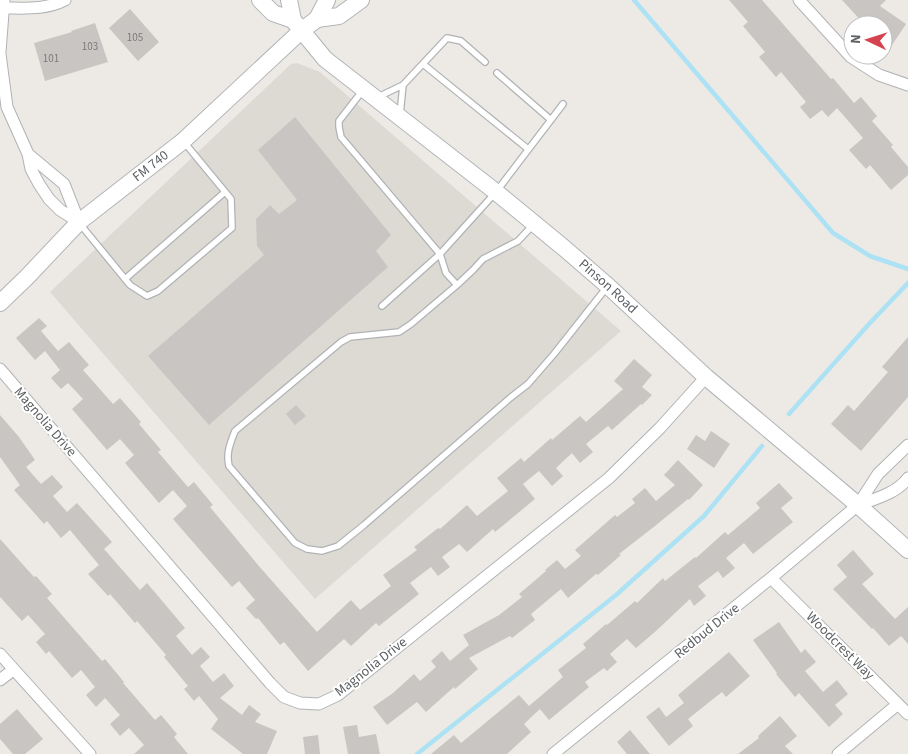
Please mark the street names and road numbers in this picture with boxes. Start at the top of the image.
street label: FM 740 [128,146,173,187]
street label: Pinson Road [574,255,642,318]
street label: Magnolia Drive [9,383,81,461]
street label: Redbud Drive [670,598,744,664]
street label: Woodcrest Way [801,607,879,685]
street label: Magnolia Drive [331,632,411,702]

